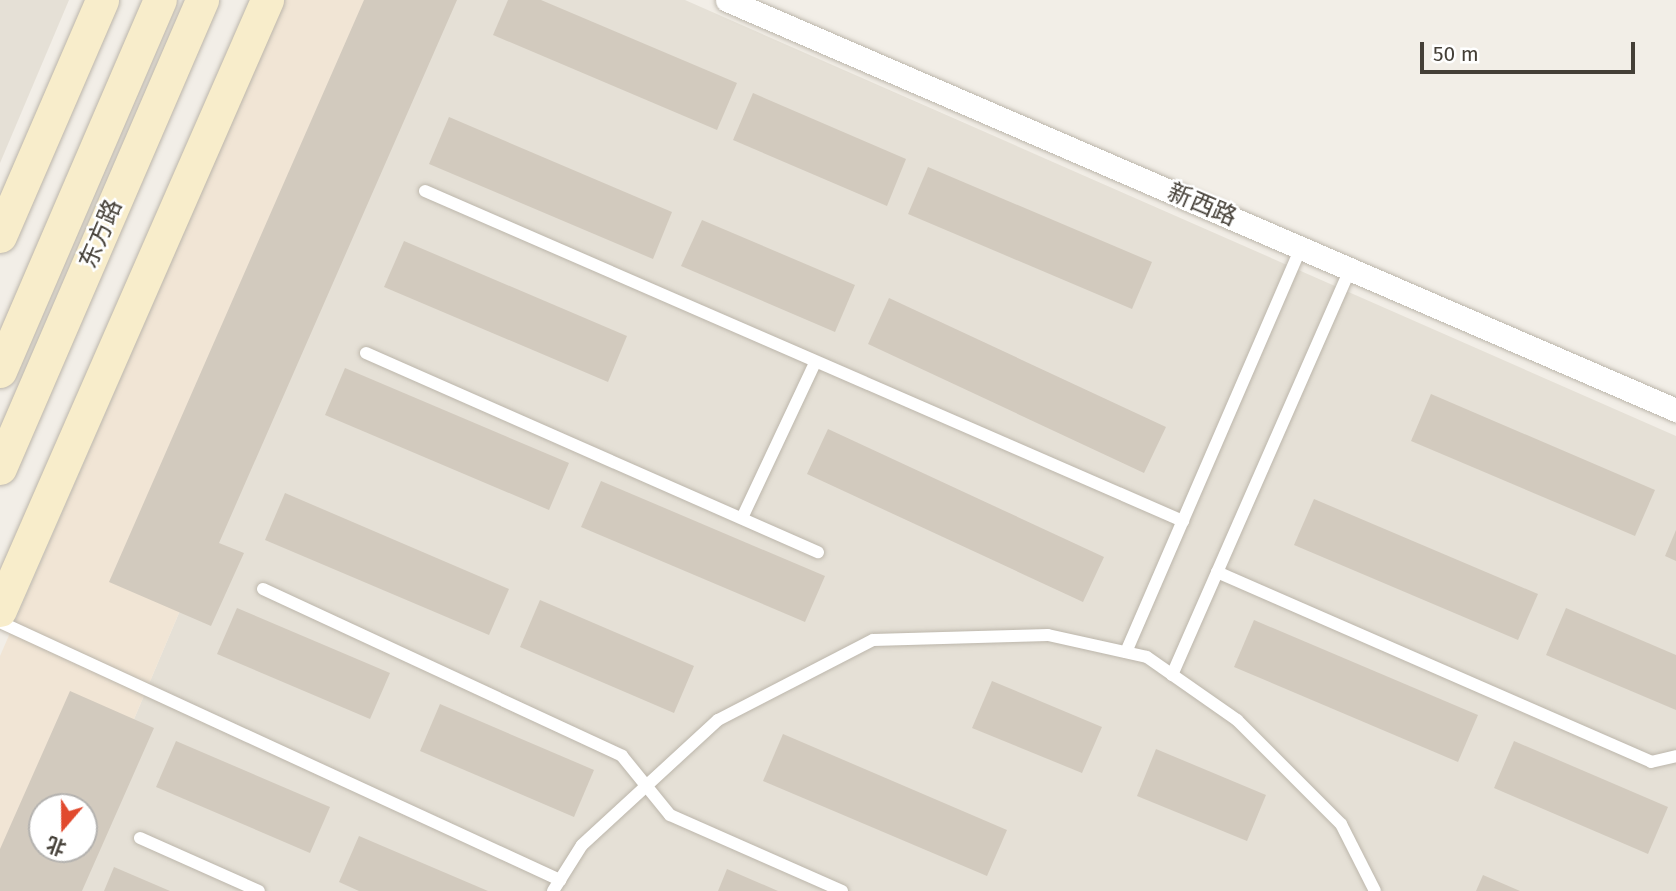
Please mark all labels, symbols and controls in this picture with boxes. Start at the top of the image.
scale bar [1424,28,1639,72]
text: 50 m [1433,41,1479,67]
street label: 新西路 [1163,178,1241,232]
street label: 东方路 [74,195,128,273]
north arrow [28,793,98,863]
text: 北 [43,832,69,860]

